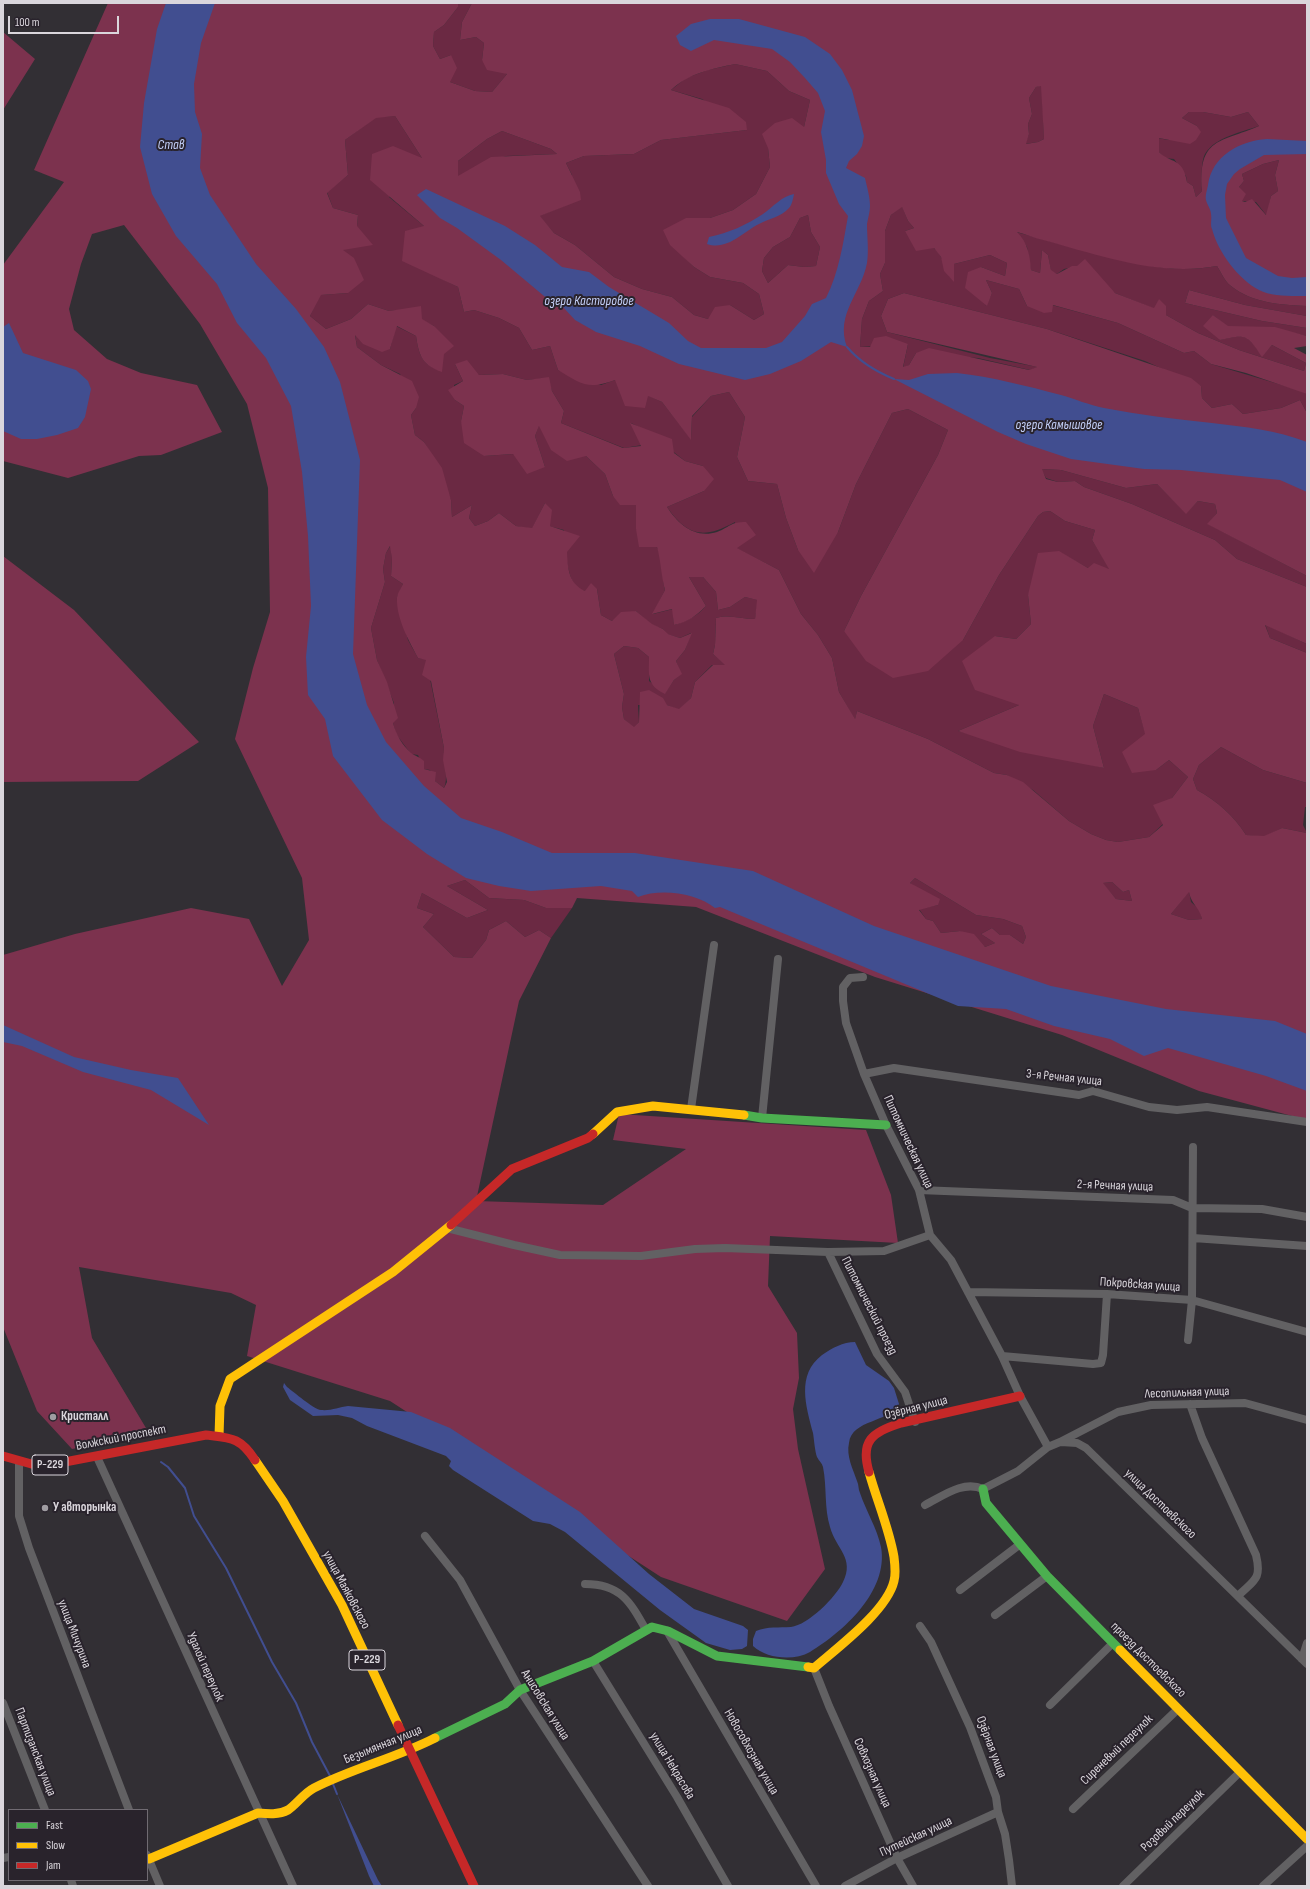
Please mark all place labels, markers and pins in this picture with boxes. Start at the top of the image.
place label: Кристалл [61,1409,108,1425]
marker: Кристалл [48,1412,58,1422]
place label: У авторынка [53,1500,116,1516]
marker: У авторынка [40,1503,50,1513]

